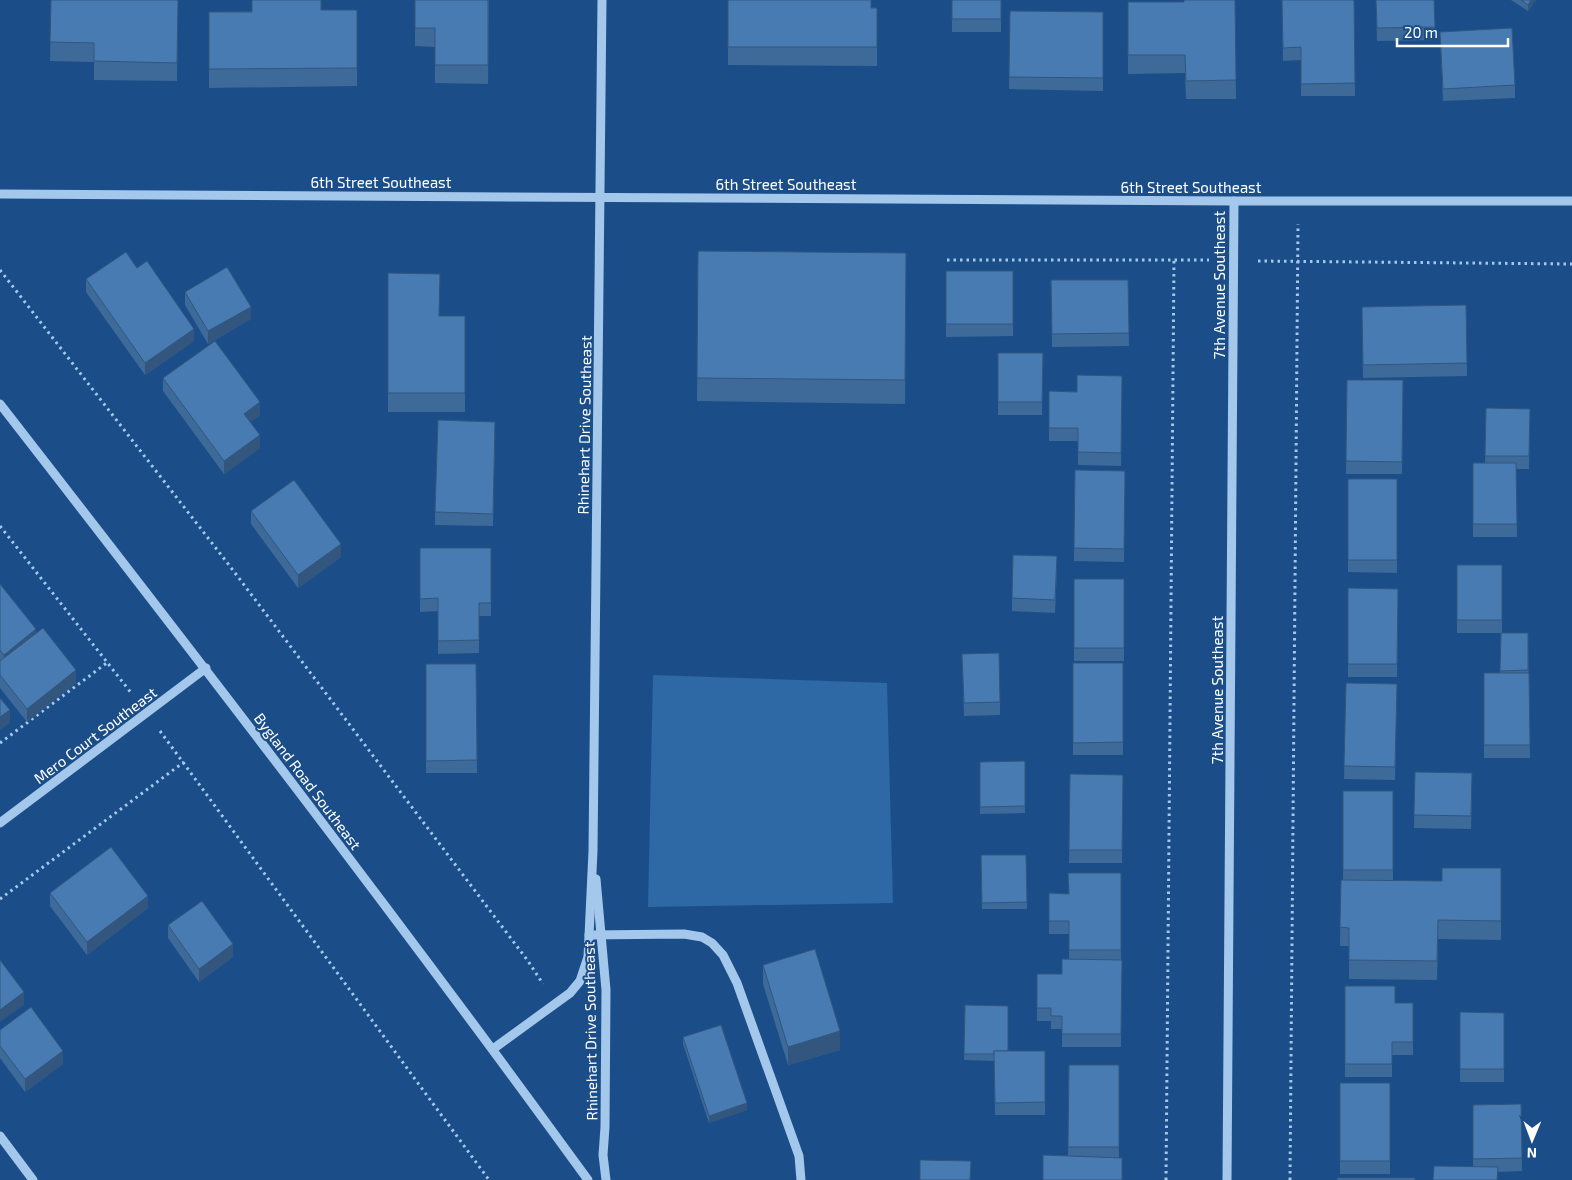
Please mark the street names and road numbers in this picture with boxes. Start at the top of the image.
street label: 6th Street Southeast [311,173,452,191]
street label: 6th Street Southeast [716,175,857,193]
street label: 6th Street Southeast [1121,178,1262,196]
street label: 7th Avenue Southeast [1210,211,1228,359]
street label: Rhinehart Drive Southeast [573,335,595,515]
street label: 7th Avenue Southeast [1208,616,1226,764]
street label: Mero Court Southeast [30,683,160,787]
street label: Bygland Road Southeast [251,709,365,853]
street label: Rhinehart Drive Southeast [579,941,601,1121]

